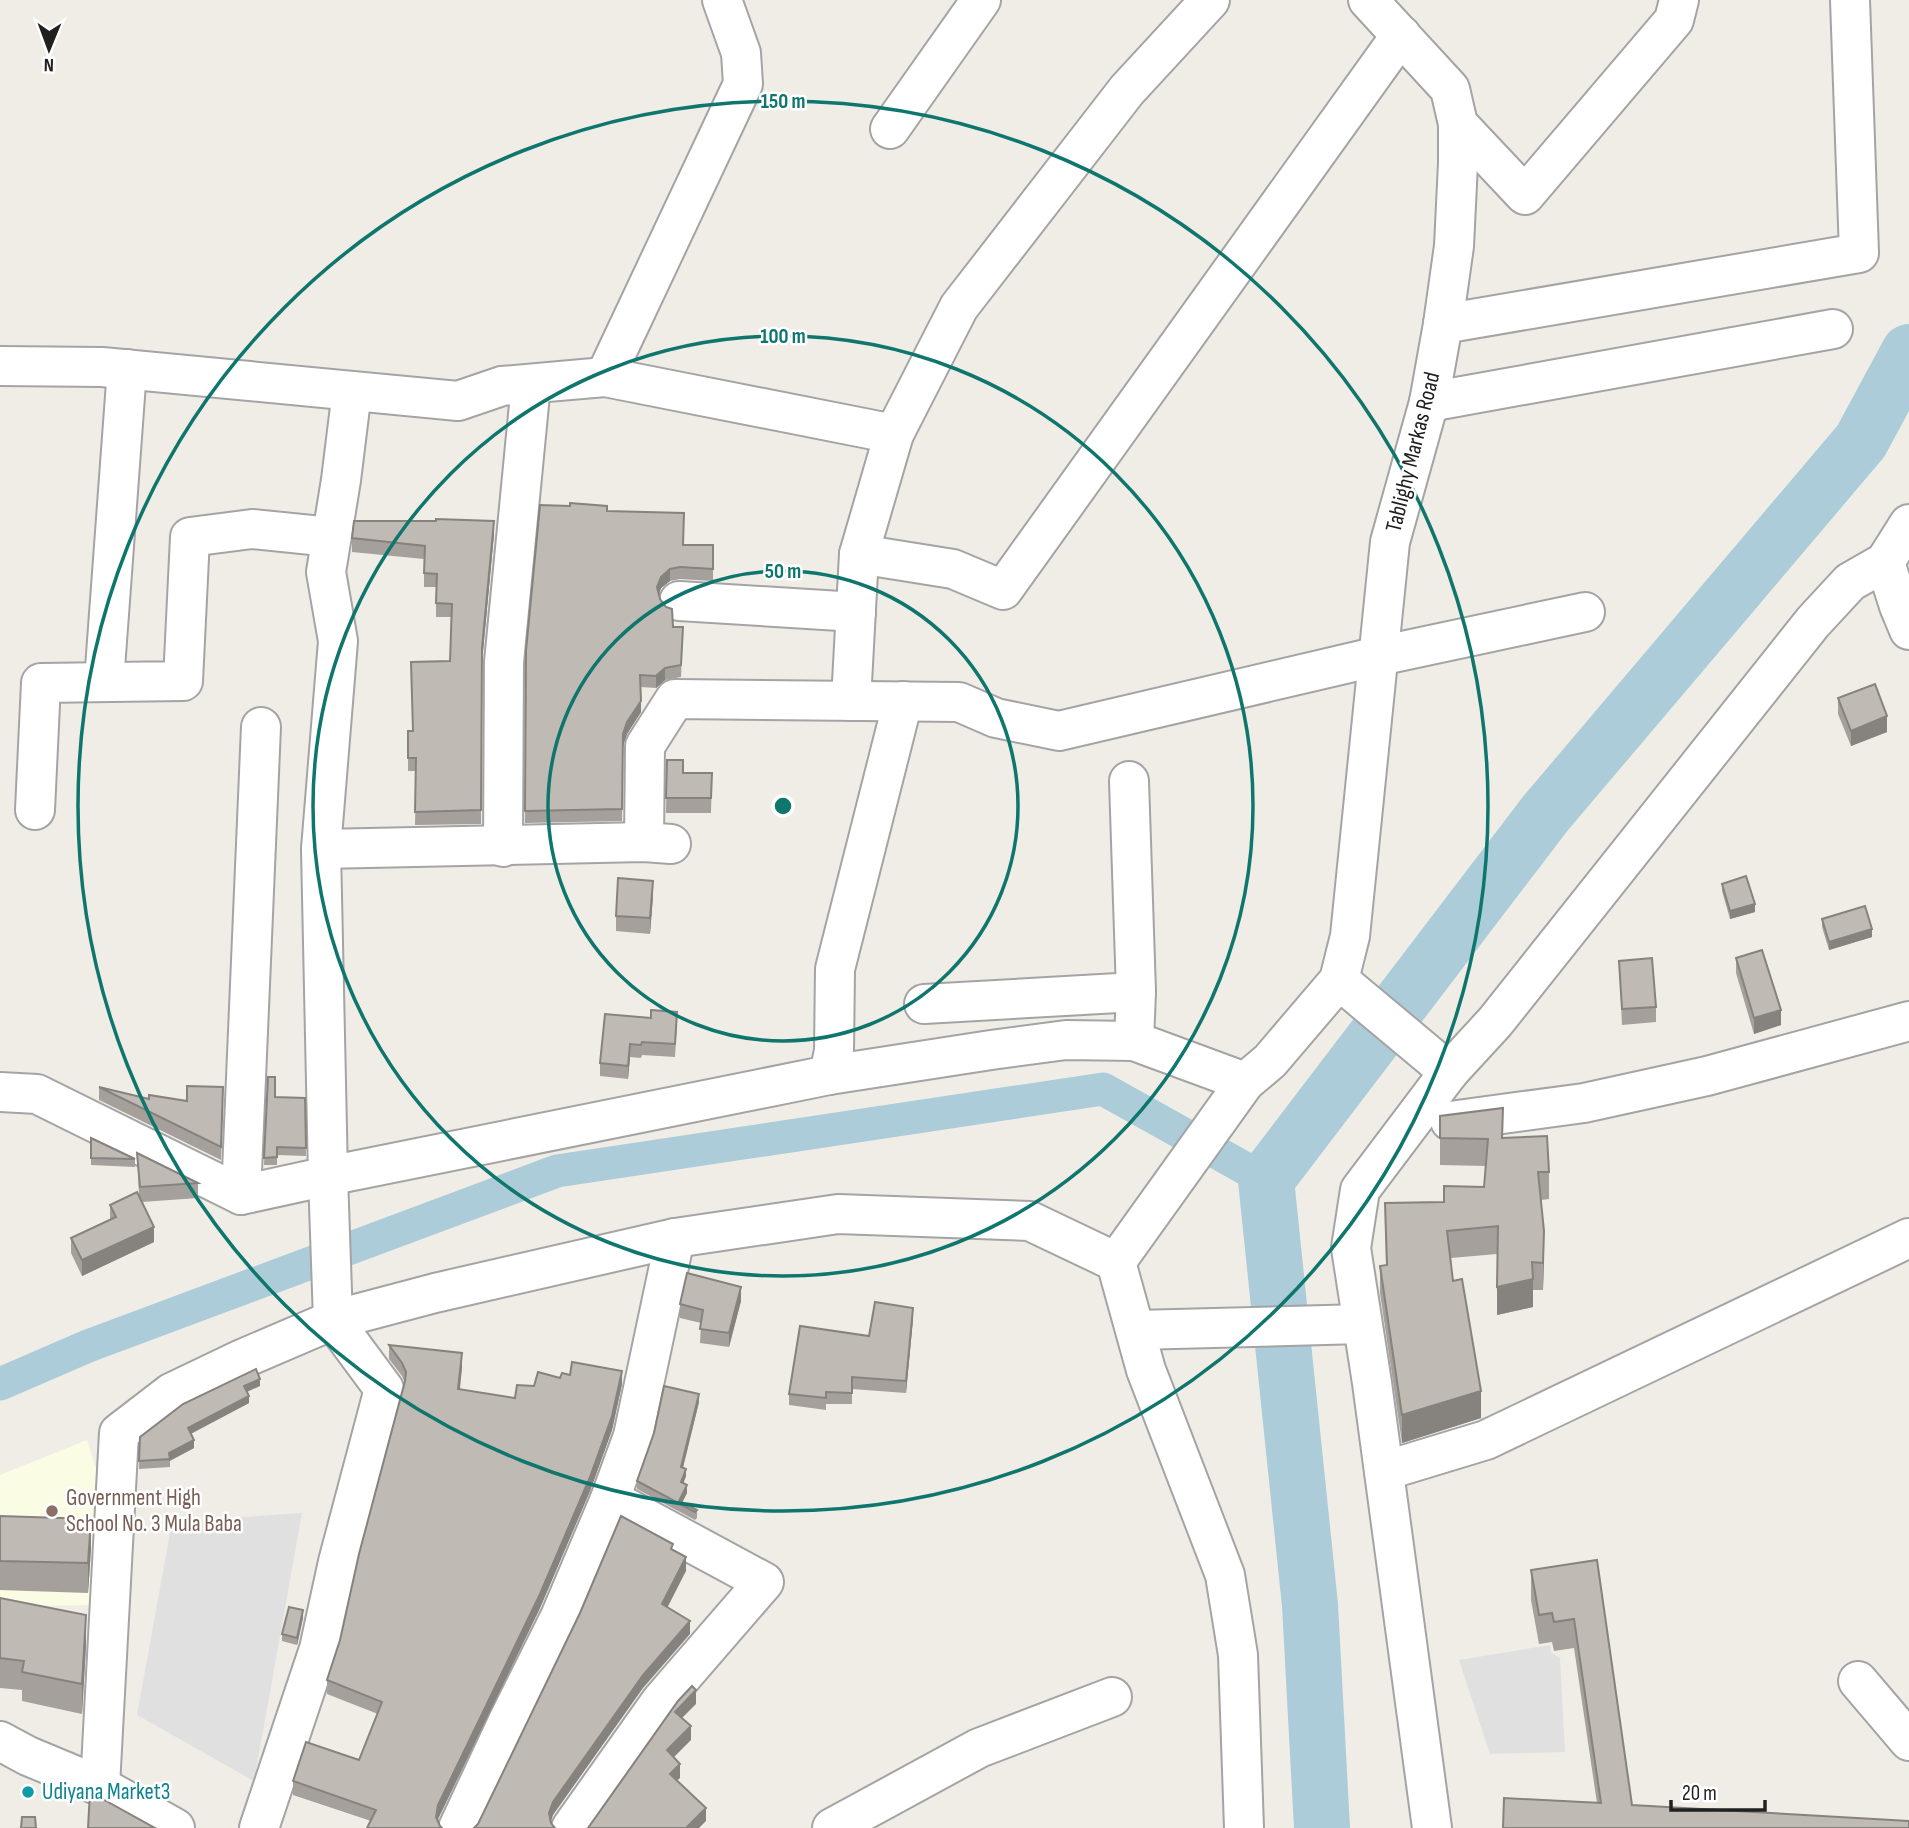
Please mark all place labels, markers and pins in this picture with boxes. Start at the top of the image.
centre of rings [771,794,795,818]
place label: Government High School No. 3 Mula Baba [66,1484,242,1538]
marker: Government High School No. 3 Mula Baba [44,1503,60,1519]
place label: Udiyana Market3 [42,1778,170,1806]
marker: Udiyana Market3 [20,1784,36,1800]

